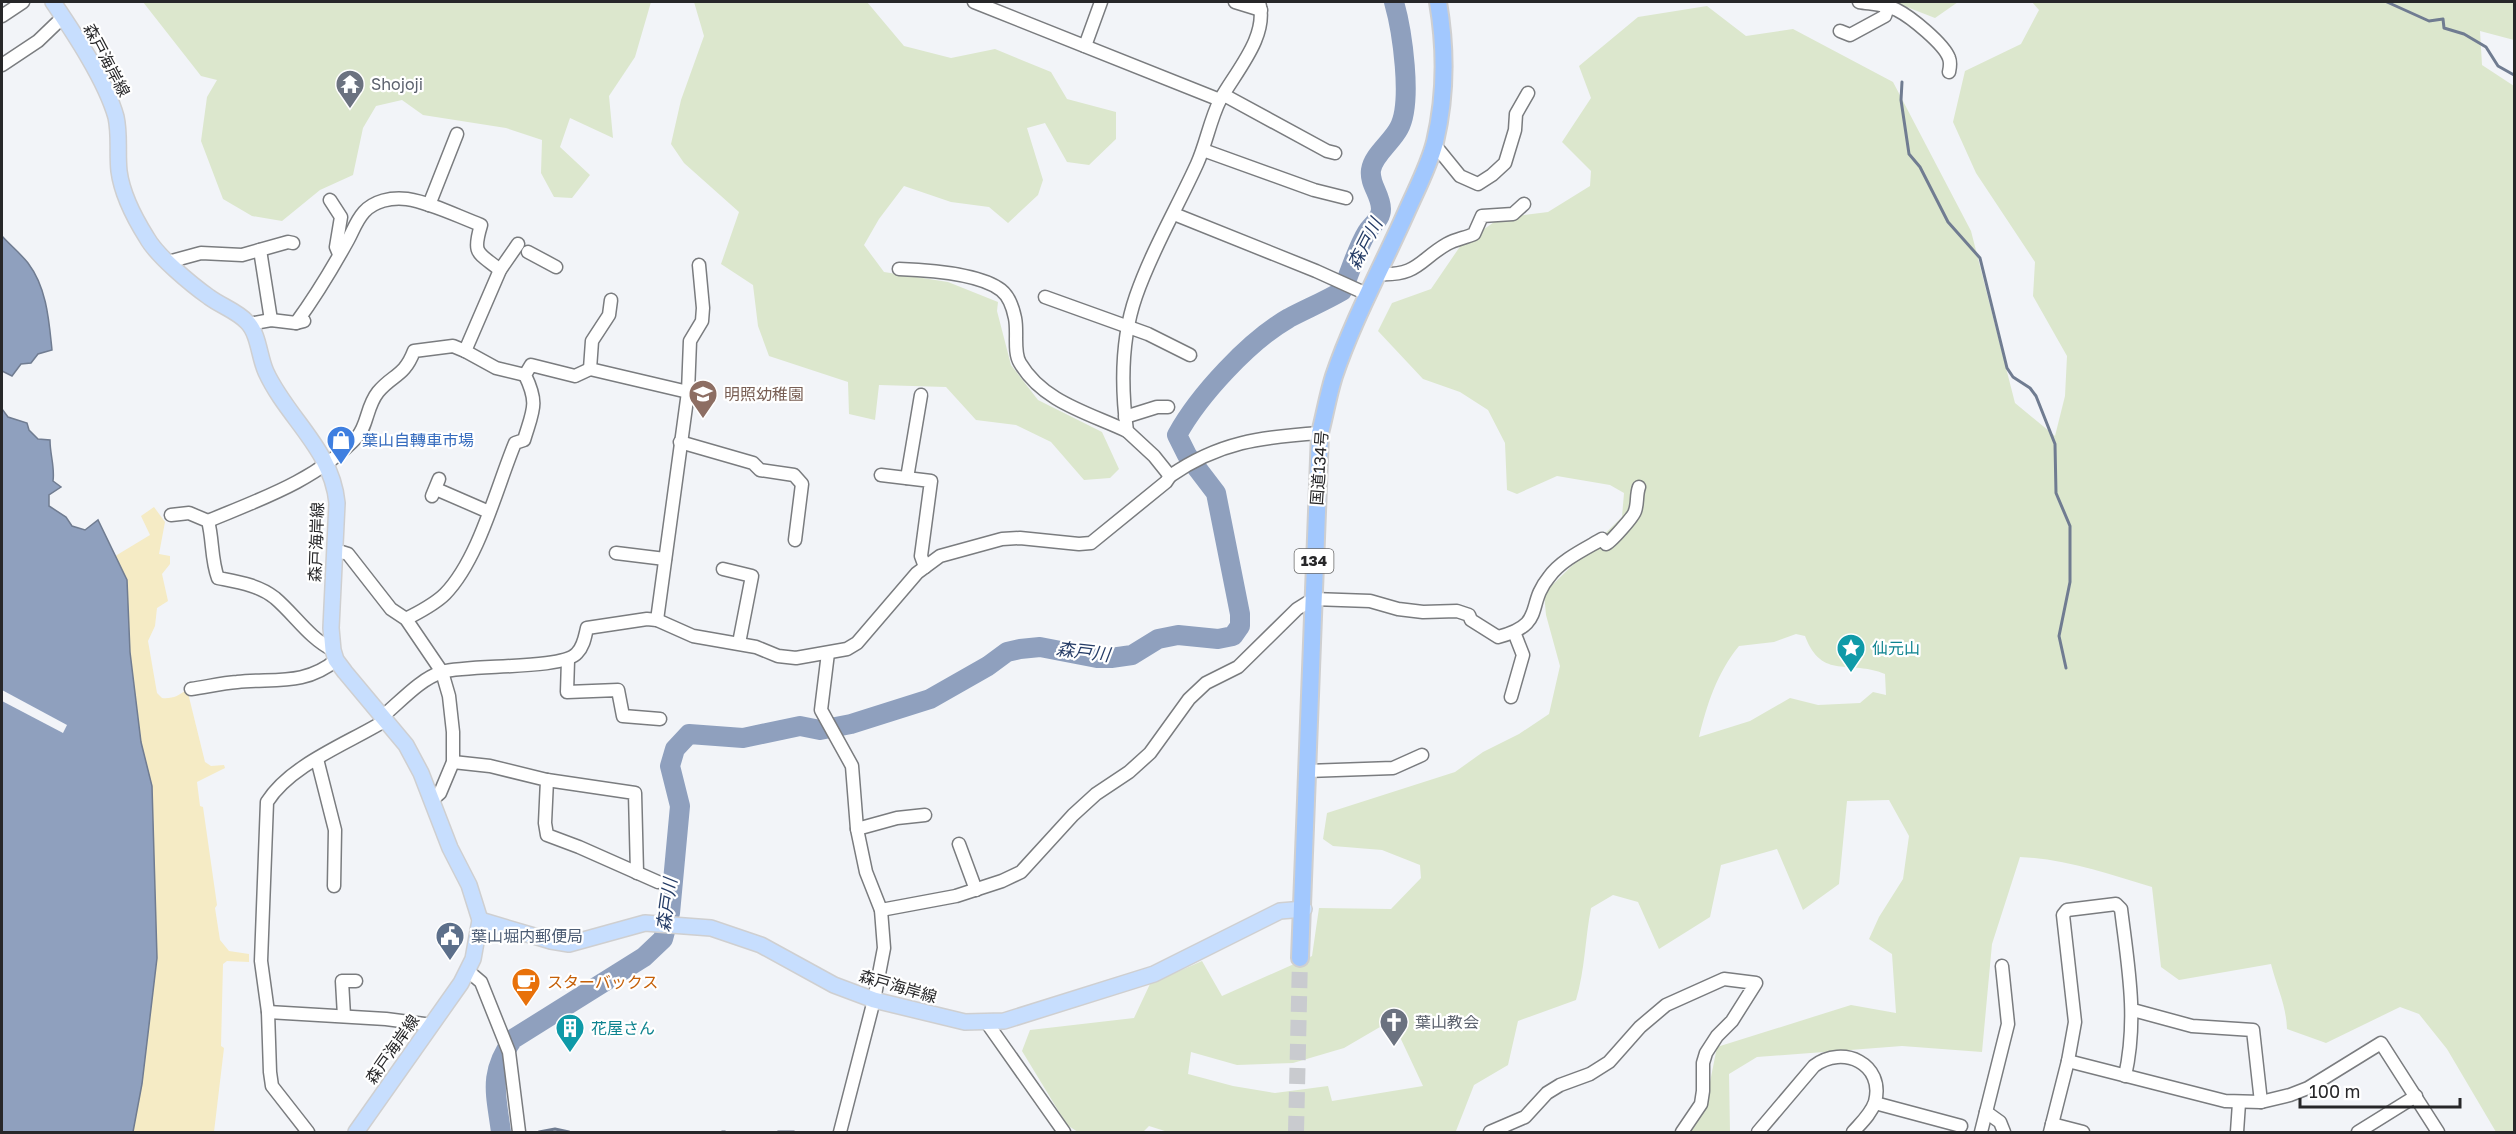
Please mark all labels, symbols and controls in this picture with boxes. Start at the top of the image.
street label: 森戸海岸線 [79,20,135,100]
temple icon: Shojoji [334,68,366,110]
place label: Shojoji [371,74,423,94]
water label: 森戸川 [1342,213,1387,273]
school or university icon: 明照幼稚園 [687,378,719,420]
place label: 明照幼稚園 [724,384,804,404]
shop icon: 葉山自轉車市場 [325,424,357,466]
place label: 葉山自轉車市場 [362,430,474,450]
street label: 国道134号 [1306,430,1332,506]
street label: 森戸海岸線 [305,502,327,582]
road number: 134 [1294,549,1334,573]
place icon: 仙元山 [1835,632,1867,674]
water label: 森戸川 [1055,637,1113,665]
place label: 仙元山 [1872,638,1920,658]
water label: 森戸川 [651,875,681,933]
public building icon: 葉山堀内郵便局 [434,920,466,962]
place label: 葉山堀内郵便局 [471,926,583,946]
street label: 森戸海岸線 [857,965,939,1007]
cafe icon: スターバックス [510,966,542,1008]
place label: スターバックス [547,972,658,992]
church icon: 葉山教会 [1378,1006,1410,1048]
street label: 森戸海岸線 [361,1010,423,1088]
building icon: 花屋さん [554,1012,586,1054]
place label: 葉山教会 [1415,1012,1479,1032]
place label: 花屋さん [591,1018,655,1038]
scale bar [2300,1071,2460,1109]
text: 100 m [2309,1080,2360,1102]

